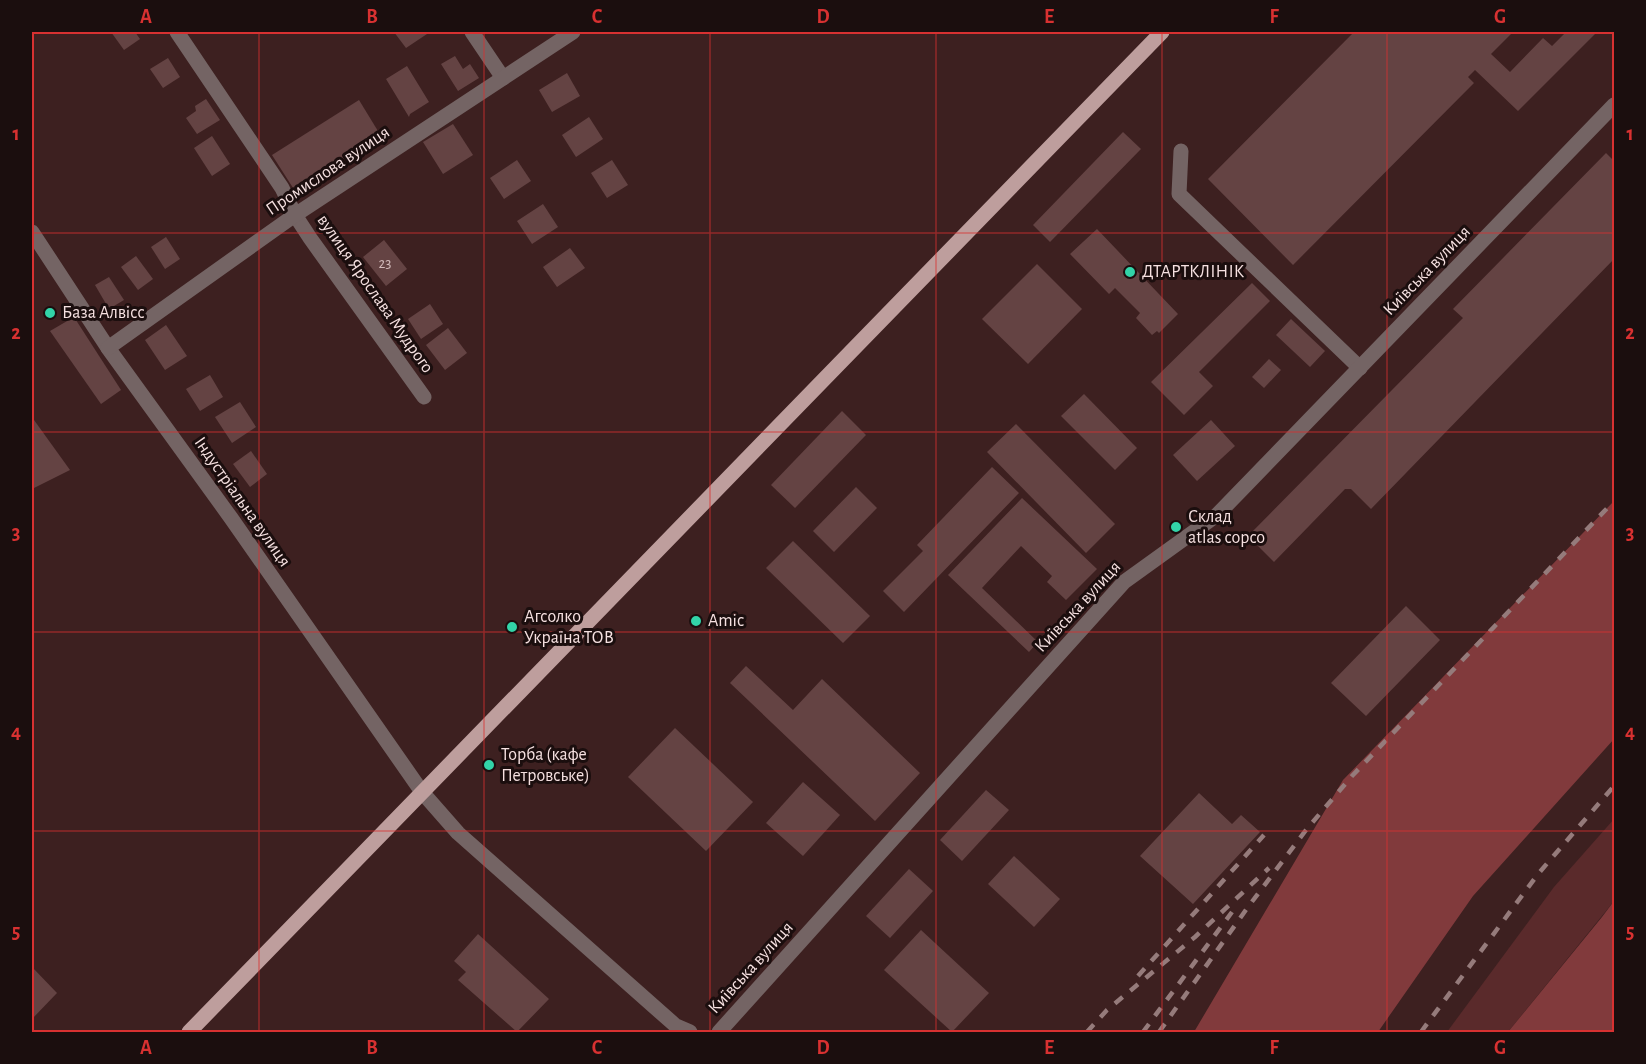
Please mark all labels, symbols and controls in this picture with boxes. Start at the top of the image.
text: A [140,7,152,27]
text: B [366,7,378,27]
text: C [592,7,603,27]
text: D [816,7,830,27]
text: E [1044,7,1054,27]
text: F [1269,7,1279,27]
text: G [1494,7,1506,27]
street label: Промислова вулиця [263,123,393,219]
text: 1 [12,124,20,144]
text: 1 [1626,124,1634,144]
street label: вулиця Ярослава Мудрого [314,212,436,376]
street label: Київська вулиця [1380,223,1474,319]
house number: 23 [378,256,392,271]
place label: ДТАРТКЛІНІК [1142,263,1245,281]
marker: ДТАРТКЛІНІК [1123,265,1137,279]
place label: База Алвісс [62,304,145,322]
marker: База Алвісс [43,306,57,320]
text: 2 [11,323,21,343]
text: 2 [1625,323,1635,343]
street label: Індустріальна вулиця [190,434,294,570]
place label: Склад atlas copco [1188,508,1265,547]
marker: Склад atlas copco [1169,520,1183,534]
text: 3 [12,523,20,543]
text: 3 [1626,523,1634,543]
street label: Київська вулиця [1032,558,1124,656]
place label: Агсолко Україна ТОВ [524,608,614,647]
place label: Amic [708,612,744,630]
marker: Amic [689,614,703,628]
marker: Агсолко Україна ТОВ [505,620,519,634]
text: 4 [11,722,21,742]
text: 4 [1625,722,1635,742]
place label: Торба (кафе Петровське) [501,745,590,785]
marker: Торба (кафе Петровське) [482,758,496,772]
street label: Київська вулиця [705,918,797,1018]
text: 5 [12,922,20,942]
text: 5 [1626,922,1634,942]
text: A [140,1038,152,1058]
text: B [366,1038,378,1058]
text: C [592,1038,603,1058]
text: D [816,1038,830,1058]
text: E [1044,1038,1054,1058]
text: F [1269,1038,1279,1058]
text: G [1494,1038,1506,1058]

